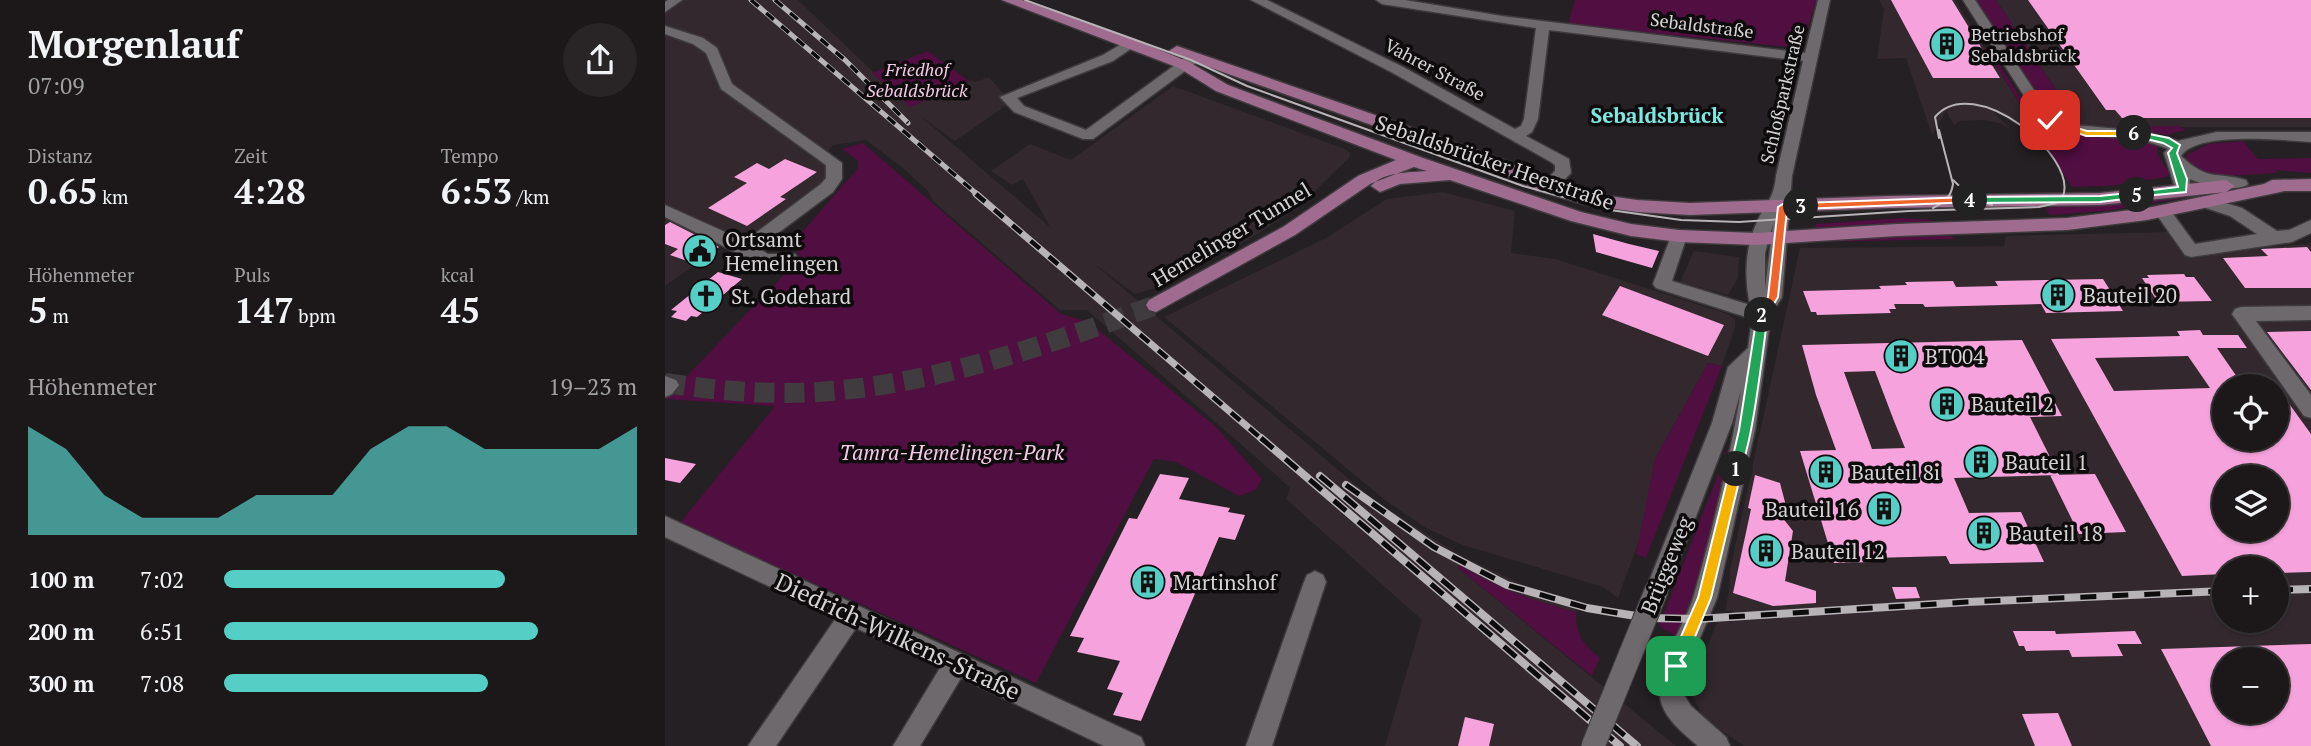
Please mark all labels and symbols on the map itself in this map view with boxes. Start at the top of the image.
street label: Sebaldstraße [1649,7,1755,43]
street label: Schloßparkstraße [1754,22,1810,166]
place label: Betriebshof Sebaldsbrück [1971,22,2077,67]
building icon: Betriebshof Sebaldsbrück [1928,25,1966,63]
street label: Vahrer Straße [1381,32,1489,106]
park label: Friedhof Sebaldsbrück [866,57,968,102]
pin [2020,90,2080,150]
district label: Sebaldsbrück [1591,101,1724,129]
street label: Sebaldsbrücker Heerstraße [1372,108,1618,216]
pin: 6 [2117,116,2151,150]
street label: Hemelinger Tunnel [1146,175,1316,293]
pin: 5 [2119,178,2155,212]
pin: 4 [1953,182,1987,218]
pin: 3 [1783,188,1819,224]
place label: Ortsamt Hemelingen [725,225,839,277]
public building icon: Ortsamt Hemelingen [681,232,719,270]
building icon: Bauteil 20 [2039,276,2077,314]
church icon: St. Godehard [687,277,725,315]
place label: Bauteil 20 [2083,281,2177,309]
place label: St. Godehard [731,282,851,310]
pin: 2 [1745,298,1779,332]
building icon: BT004 [1882,337,1920,375]
place label: BT004 [1925,342,1985,370]
building icon: Bauteil 2 [1928,385,1966,423]
place label: Bauteil 2 [1971,390,2054,418]
park label: Tamra-Hemelingen-Park [840,438,1065,466]
building icon: Bauteil 1 [1962,443,2000,481]
place label: Bauteil 1 [2005,448,2088,476]
pin: 1 [1719,452,1753,486]
building icon: Bauteil 8i [1807,453,1845,491]
place label: Bauteil 8i [1851,458,1940,486]
building icon: Bauteil 16 [1865,490,1903,528]
place label: Bauteil 16 [1765,495,1859,523]
street label: Brüggeweg [1634,511,1699,618]
building icon: Bauteil 18 [1965,514,2003,552]
place label: Bauteil 18 [2009,519,2103,547]
building icon: Bauteil 12 [1747,532,1785,570]
place label: Bauteil 12 [1791,537,1885,565]
building icon: Martinshof [1129,563,1167,601]
street label: Diedrich-Wilkens-Straße [770,565,1026,707]
place label: Martinshof [1173,568,1278,596]
pin [1646,636,1706,696]

